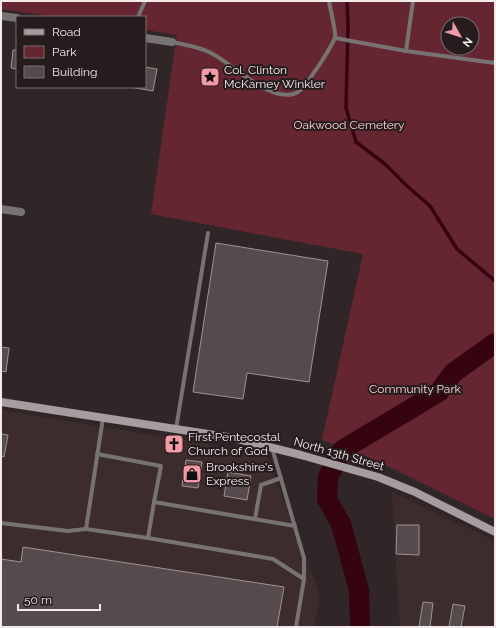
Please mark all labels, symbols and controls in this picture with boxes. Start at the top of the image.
legend [16,16,146,88]
north arrow [440,16,480,56]
text: Road [52,25,81,39]
text: N [460,35,475,49]
text: Park [52,45,77,59]
place label: Col. Clinton McKamey Winkler [224,63,326,91]
text: Building [52,65,98,79]
place icon: Col. Clinton McKamey Winkler [199,66,221,88]
park label: Oakwood Cemetery [293,118,405,132]
park label: Community Park [369,382,462,396]
place label: First Pentecostal Church of God [188,430,281,458]
church icon: First Pentecostal Church of God [163,433,185,455]
street label: North 13th Street [292,434,386,474]
place label: Brookshire's Express [206,460,273,488]
shop icon: Brookshire's Express [181,463,203,485]
scale bar [18,586,100,612]
text: 50 m [24,593,52,607]

